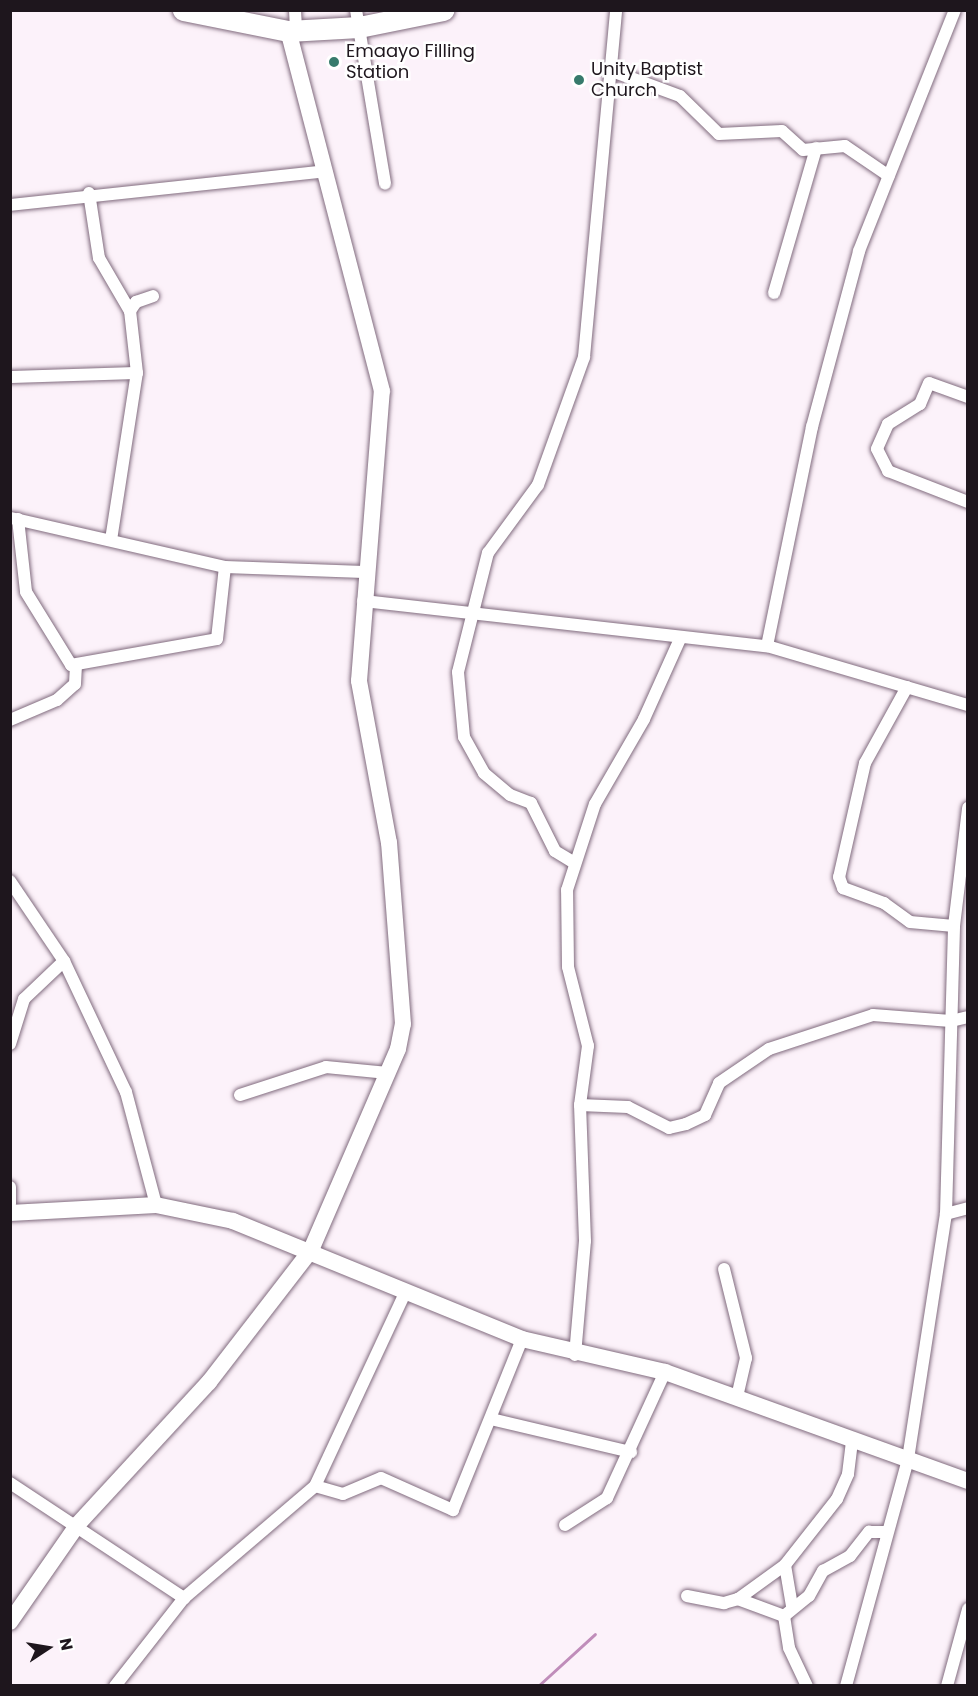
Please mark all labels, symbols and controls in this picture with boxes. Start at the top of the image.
place label: Emaayo Filling Station [346,41,475,84]
marker: Emaayo Filling Station [327,55,341,69]
place label: Unity Baptist Church [591,59,703,101]
marker: Unity Baptist Church [572,73,586,87]
north arrow [18,1618,78,1678]
text: N [54,1636,79,1652]

